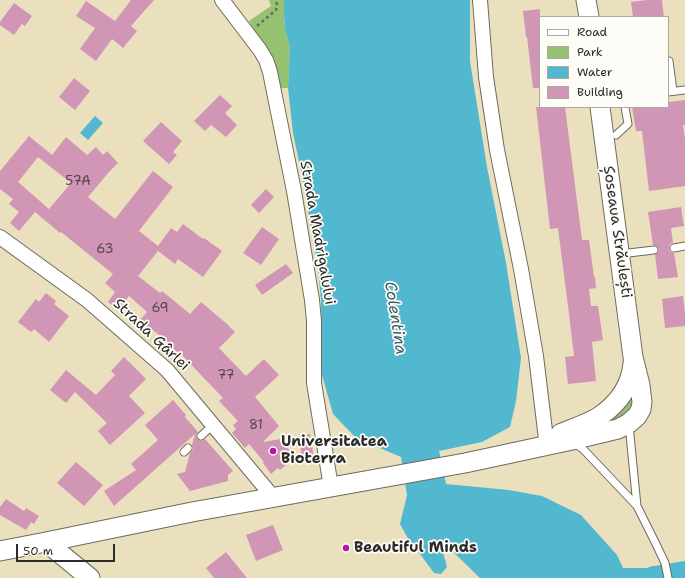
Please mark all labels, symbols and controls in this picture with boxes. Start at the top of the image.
legend [539,16,669,108]
text: Road [577,24,607,40]
text: Park [577,44,603,60]
text: Water [577,64,612,80]
text: Building [577,84,623,100]
street label: Strada Madrigalului [295,160,339,306]
street label: Șoseaua Străulești [599,165,635,299]
house number: 57A [65,174,91,190]
house number: 63 [96,242,114,258]
water label: Colentina [380,280,410,356]
street label: Strada Gârlei [109,295,193,375]
house number: 69 [151,301,169,317]
house number: 77 [217,368,235,384]
house number: 81 [249,418,263,434]
place label: Universitatea Bioterra [281,433,387,468]
marker: Universitatea Bioterra [268,446,278,456]
scale bar [18,536,117,562]
place label: Beautiful Minds [354,539,477,557]
text: 50 m [23,543,53,559]
marker: Beautiful Minds [341,543,351,553]

